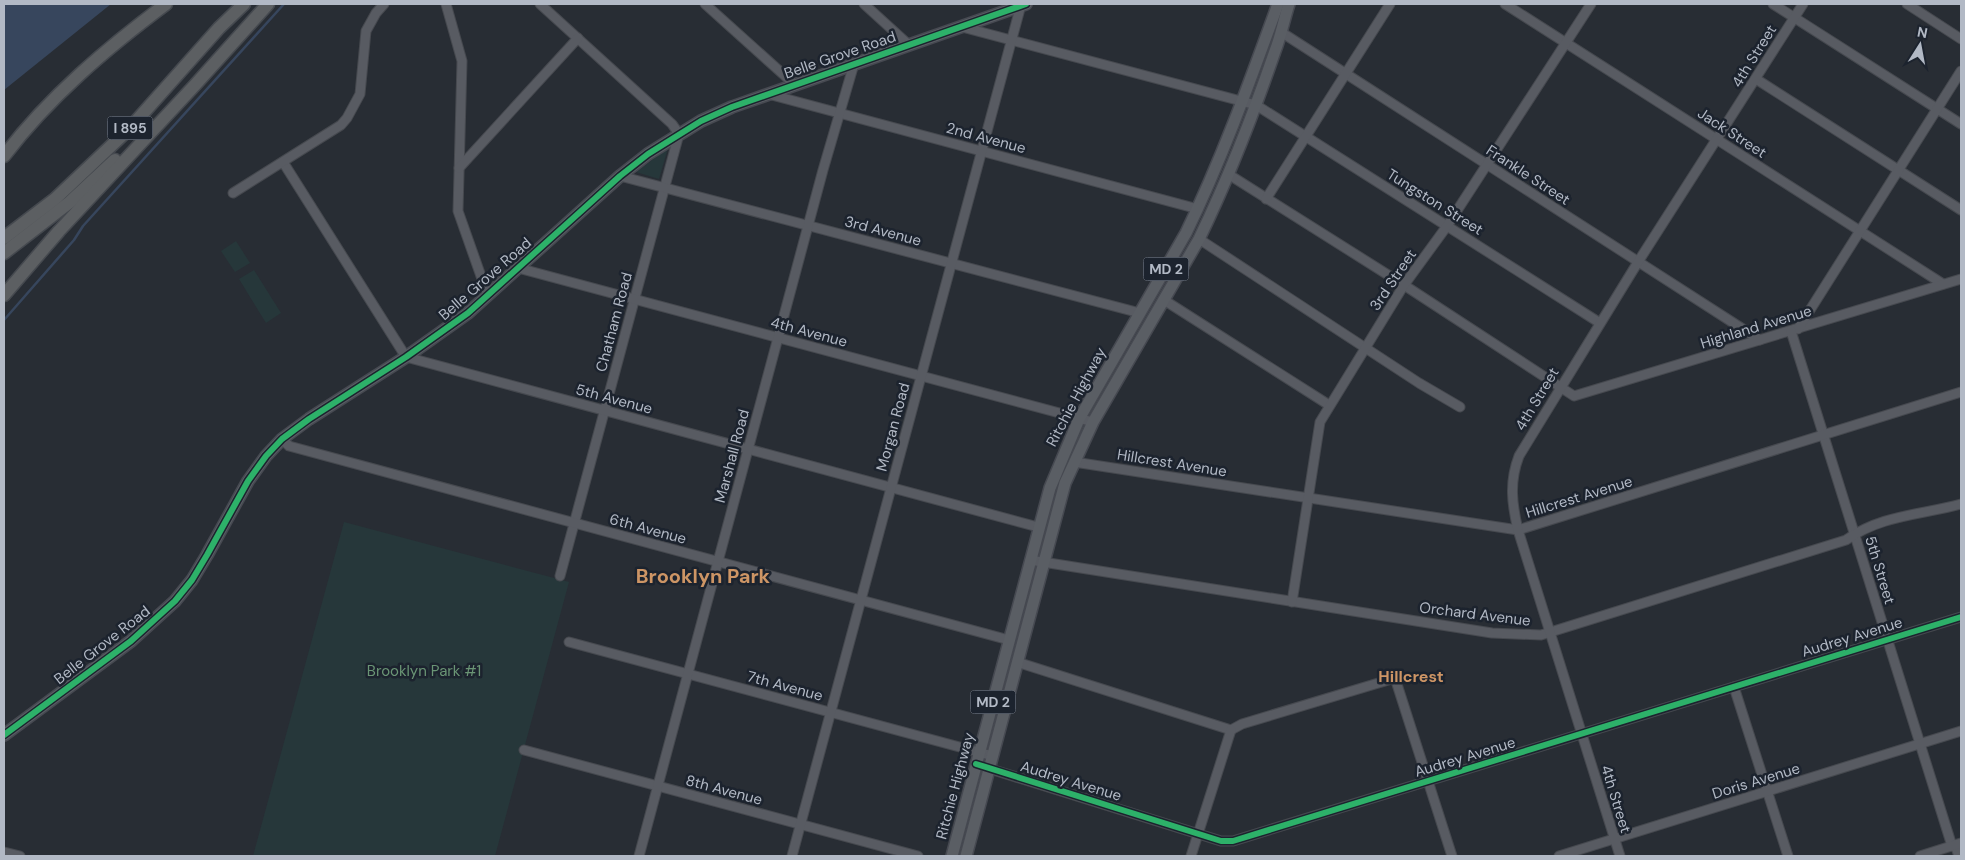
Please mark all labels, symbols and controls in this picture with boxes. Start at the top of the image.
north arrow [1895,20,1945,70]
street label: 4th Street [1727,21,1781,91]
text: N [1916,22,1929,42]
street label: Belle Grove Road [781,27,899,83]
street label: Jack Street [1694,103,1770,163]
road number: I 895 [108,116,152,140]
street label: 2nd Avenue [944,118,1028,158]
street label: Frankle Street [1482,140,1574,210]
street label: Tungston Street [1383,164,1487,240]
street label: 3rd Avenue [842,211,924,251]
street label: Belle Grove Road [434,233,536,325]
street label: 3rd Street [1365,245,1421,315]
road number: MD 2 [1144,258,1188,280]
street label: Chatham Road [591,270,637,374]
street label: Highland Avenue [1698,301,1814,353]
street label: 4th Avenue [768,312,850,352]
street label: Ritchie Highway [1041,343,1111,450]
street label: 4th Street [1510,364,1564,434]
street label: 5th Avenue [573,379,655,419]
street label: Morgan Road [872,380,914,474]
street label: Marshall Road [710,407,754,505]
street label: Hillcrest Avenue [1116,444,1228,482]
street label: Hillcrest Avenue [1523,471,1635,523]
street label: 6th Avenue [607,509,689,549]
street label: 5th Street [1860,534,1900,607]
district label: Brooklyn Park [636,563,771,589]
street label: Orchard Avenue [1418,597,1532,631]
street label: Belle Grove Road [50,601,154,689]
street label: Audrey Avenue [1799,612,1905,662]
park label: Brooklyn Park #1 [367,661,481,681]
street label: 7th Avenue [745,666,825,706]
district label: Hillcrest [1378,666,1444,687]
road number: MD 2 [970,690,1016,714]
street label: Ritchie Highway [931,730,979,842]
street label: Audrey Avenue [1412,732,1518,782]
street label: Audrey Avenue [1018,756,1124,806]
street label: Doris Avenue [1710,758,1802,804]
street label: 4th Street [1596,763,1636,836]
street label: 8th Avenue [683,770,765,810]

